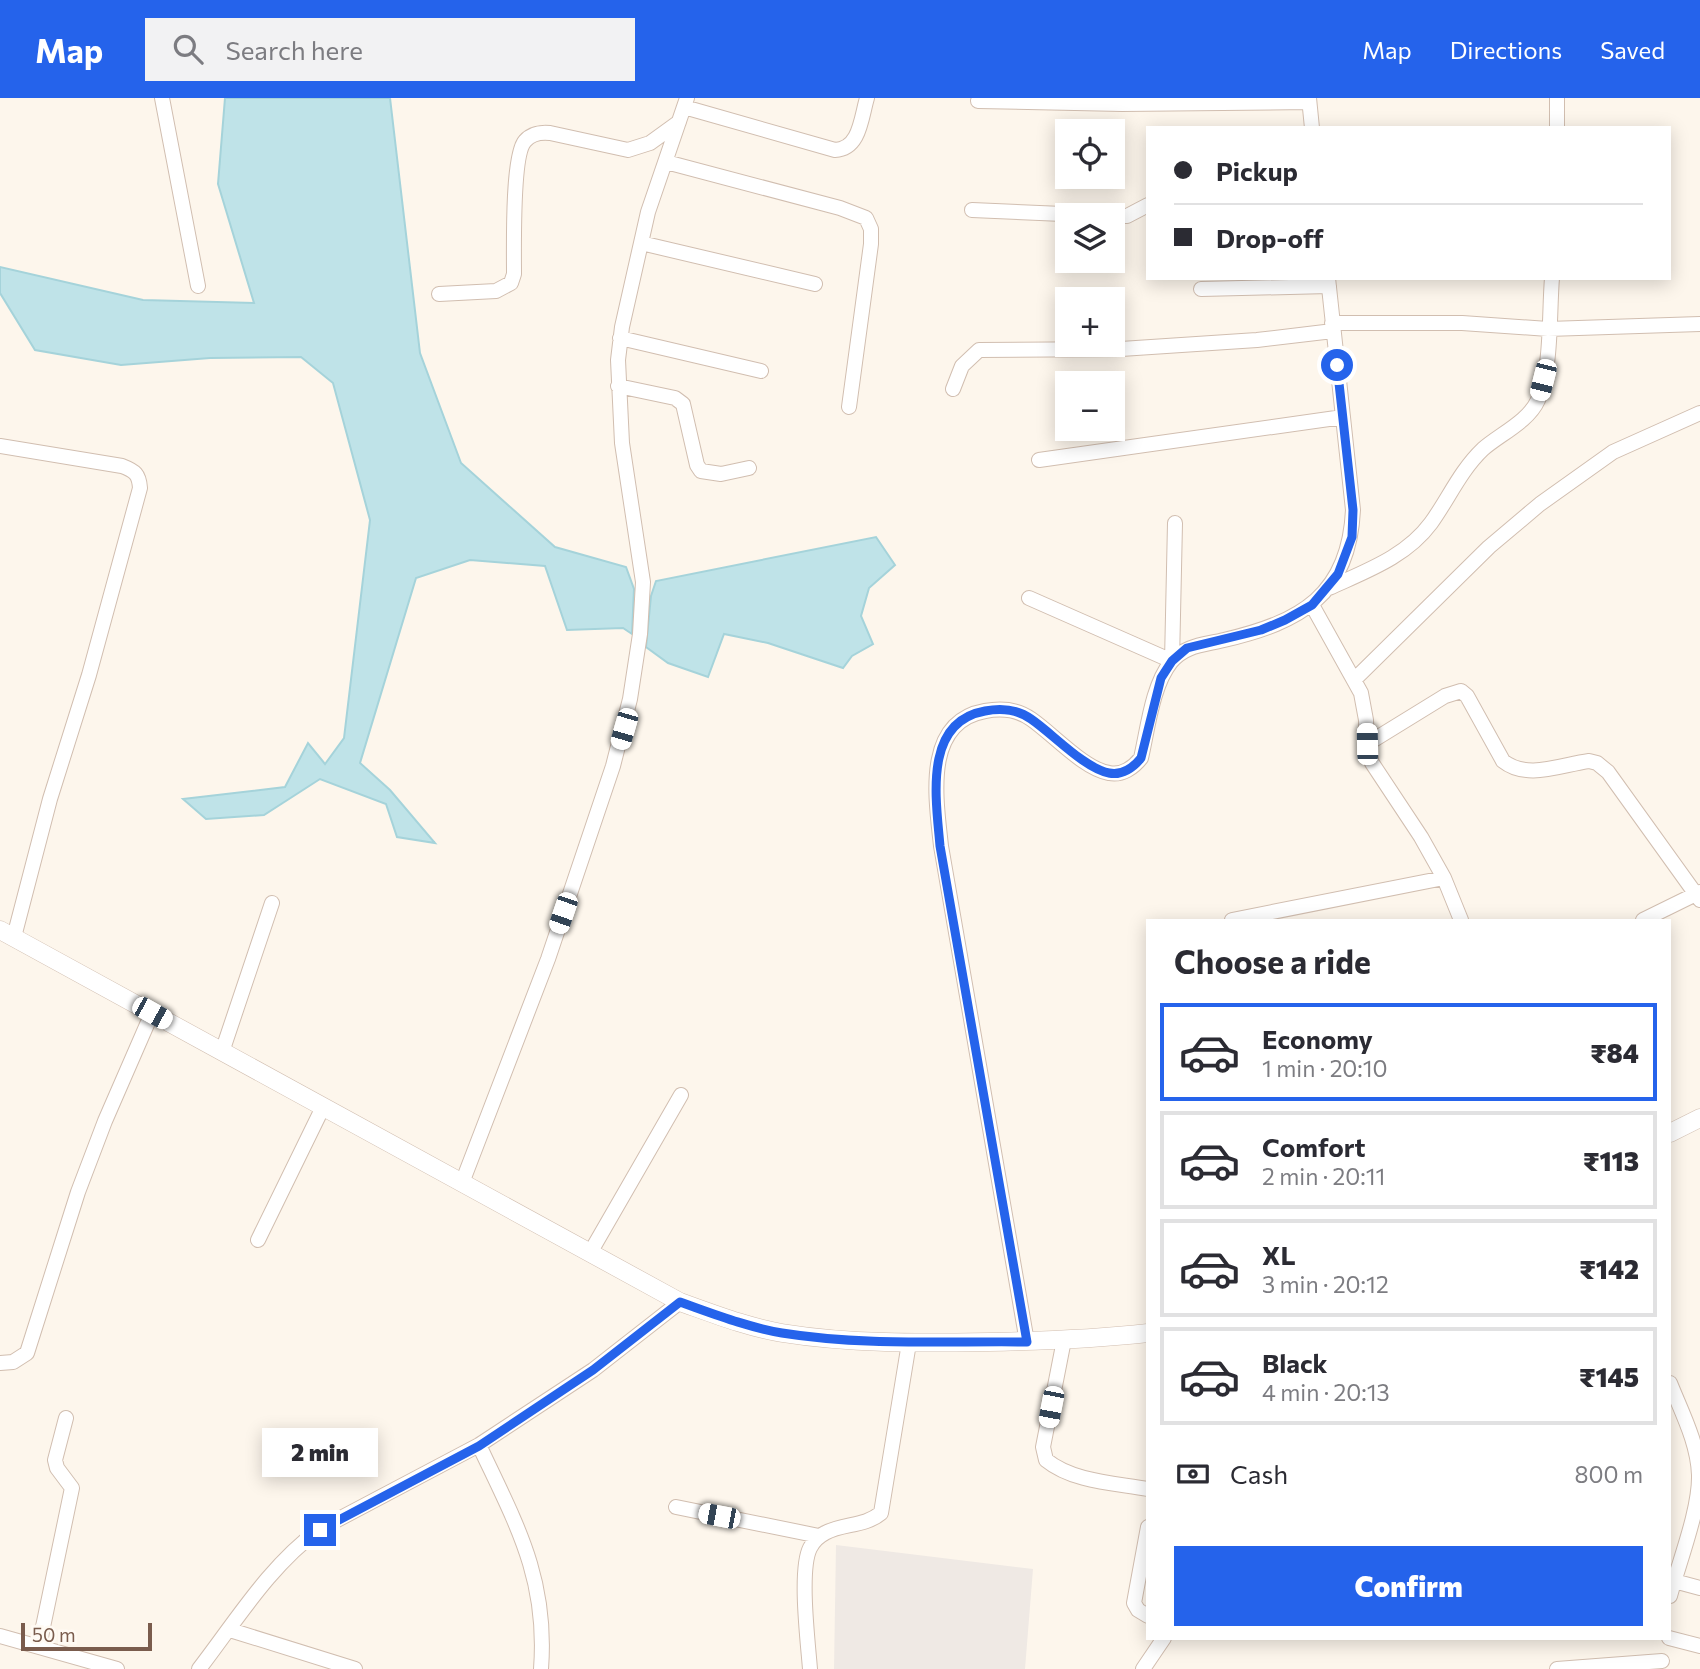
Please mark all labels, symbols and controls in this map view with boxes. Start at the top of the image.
search box [145,18,635,81]
text: Map [35,29,103,70]
icon: search [169,30,207,68]
text: Search here [225,34,363,65]
text: Map [1362,35,1412,64]
text: Directions [1450,35,1562,64]
text: Saved [1600,35,1665,64]
map controls [1055,119,1125,441]
button: locate [1055,119,1125,189]
text: Pickup [1216,155,1298,186]
button: layers [1055,203,1125,273]
text: Drop-off [1216,222,1323,253]
button: + [1055,287,1125,357]
route start [1321,349,1353,381]
car [1528,357,1559,403]
button: − [1055,371,1125,441]
car [609,706,640,752]
car [1357,723,1378,765]
car [547,890,580,936]
text: Choose a ride [1174,941,1371,981]
car [129,994,176,1032]
icon: car [1178,1021,1241,1084]
text: Economy [1262,1023,1373,1054]
text: ₹84 [1590,1037,1639,1068]
text: 1 min · 20:10 [1262,1054,1388,1082]
icon: car [1178,1129,1241,1192]
text: Comfort [1262,1131,1365,1162]
text: ₹113 [1583,1145,1639,1176]
text: 2 min · 20:11 [1262,1162,1385,1190]
icon: car [1178,1237,1241,1300]
text: XL [1262,1239,1296,1270]
text: ₹142 [1579,1253,1639,1284]
text: 3 min · 20:12 [1262,1270,1389,1298]
icon: car [1178,1345,1241,1408]
text: Black [1262,1347,1328,1378]
text: ₹145 [1579,1361,1639,1392]
text: 4 min · 20:13 [1262,1378,1390,1406]
car [1037,1384,1066,1430]
callout: 2 min [262,1428,378,1478]
text: 2 min [291,1438,349,1466]
icon: cash [1174,1455,1212,1493]
text: Cash [1230,1458,1288,1489]
text: 800 m [1575,1460,1643,1488]
car [697,1502,742,1530]
route end [304,1514,336,1546]
button: Confirm [1174,1546,1643,1626]
scale bar [21,1620,152,1652]
text: 50 m [32,1623,76,1646]

